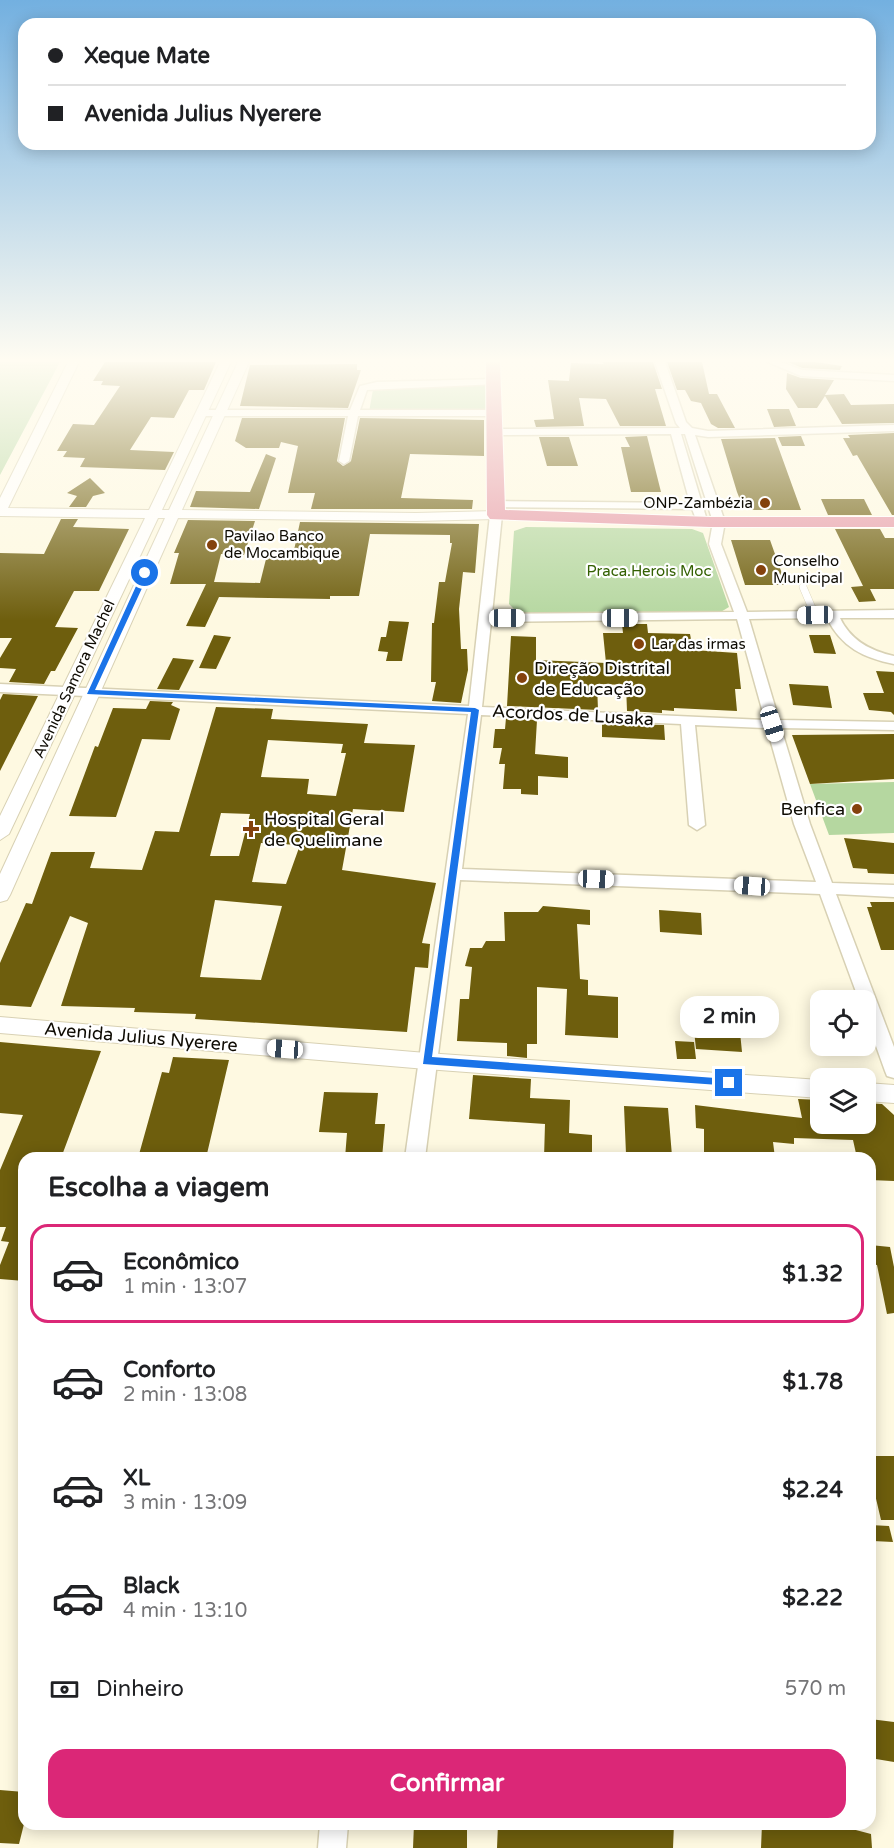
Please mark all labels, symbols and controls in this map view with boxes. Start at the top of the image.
text: Xeque Mate [84,43,210,69]
text: Avenida Julius Nyerere [84,101,321,127]
place label: ONP-Zambézia [643,494,753,512]
marker: ONP-Zambézia [758,496,772,510]
place label: Pavilao Banco de Mocambique [224,527,340,562]
marker: Pavilao Banco de Mocambique [205,538,219,552]
place label: Conselho Municipal [773,552,843,587]
route start [131,559,158,586]
park label: Praca.Herois Moc [587,562,711,580]
marker: Conselho Municipal [754,563,768,577]
street label: Avenida Samora Machel [29,597,119,761]
car [797,606,833,624]
car [489,609,525,627]
car [602,609,638,627]
place label: Lar das irmas [651,635,746,653]
marker: Lar das irmas [632,637,646,651]
place label: Direção Distrital de Educação [534,657,670,700]
marker: Direção Distrital de Educação [515,671,529,685]
street label: Acordos de Lusaka [492,700,654,730]
car [758,704,786,744]
place label: Benfica [781,798,845,820]
marker: Benfica [850,802,864,816]
place label: Hospital Geral de Quelimane [264,808,384,851]
marker: Hospital Geral de Quelimane [242,820,260,838]
car [578,869,614,889]
car [733,876,771,896]
map controls [810,990,876,1134]
button: locate [810,990,876,1056]
callout: 2 min [680,996,778,1038]
text: 2 min [703,1005,756,1029]
street label: Avenida Julius Nyerere [43,1018,239,1056]
car [266,1039,304,1059]
button: layers [810,1068,876,1134]
route end [715,1069,742,1096]
text: Escolha a viagem [48,1171,270,1204]
icon: car [51,1247,105,1301]
text: Econômico [123,1249,239,1275]
text: $1.32 [782,1261,843,1287]
text: 1 min · 13:07 [123,1275,247,1299]
icon: car [51,1355,105,1409]
text: Conforto [123,1357,216,1383]
text: $1.78 [782,1369,843,1395]
text: 2 min · 13:08 [123,1383,247,1407]
icon: car [51,1463,105,1517]
text: XL [123,1465,150,1491]
text: $2.24 [782,1477,843,1503]
text: 3 min · 13:09 [123,1491,247,1515]
icon: car [51,1571,105,1625]
text: Black [123,1573,180,1599]
text: $2.22 [782,1585,843,1611]
text: 4 min · 13:10 [123,1599,247,1623]
icon: cash [48,1673,81,1706]
text: Dinheiro [96,1676,184,1702]
text: 570 m [785,1677,846,1701]
button: Confirmar [48,1749,846,1818]

